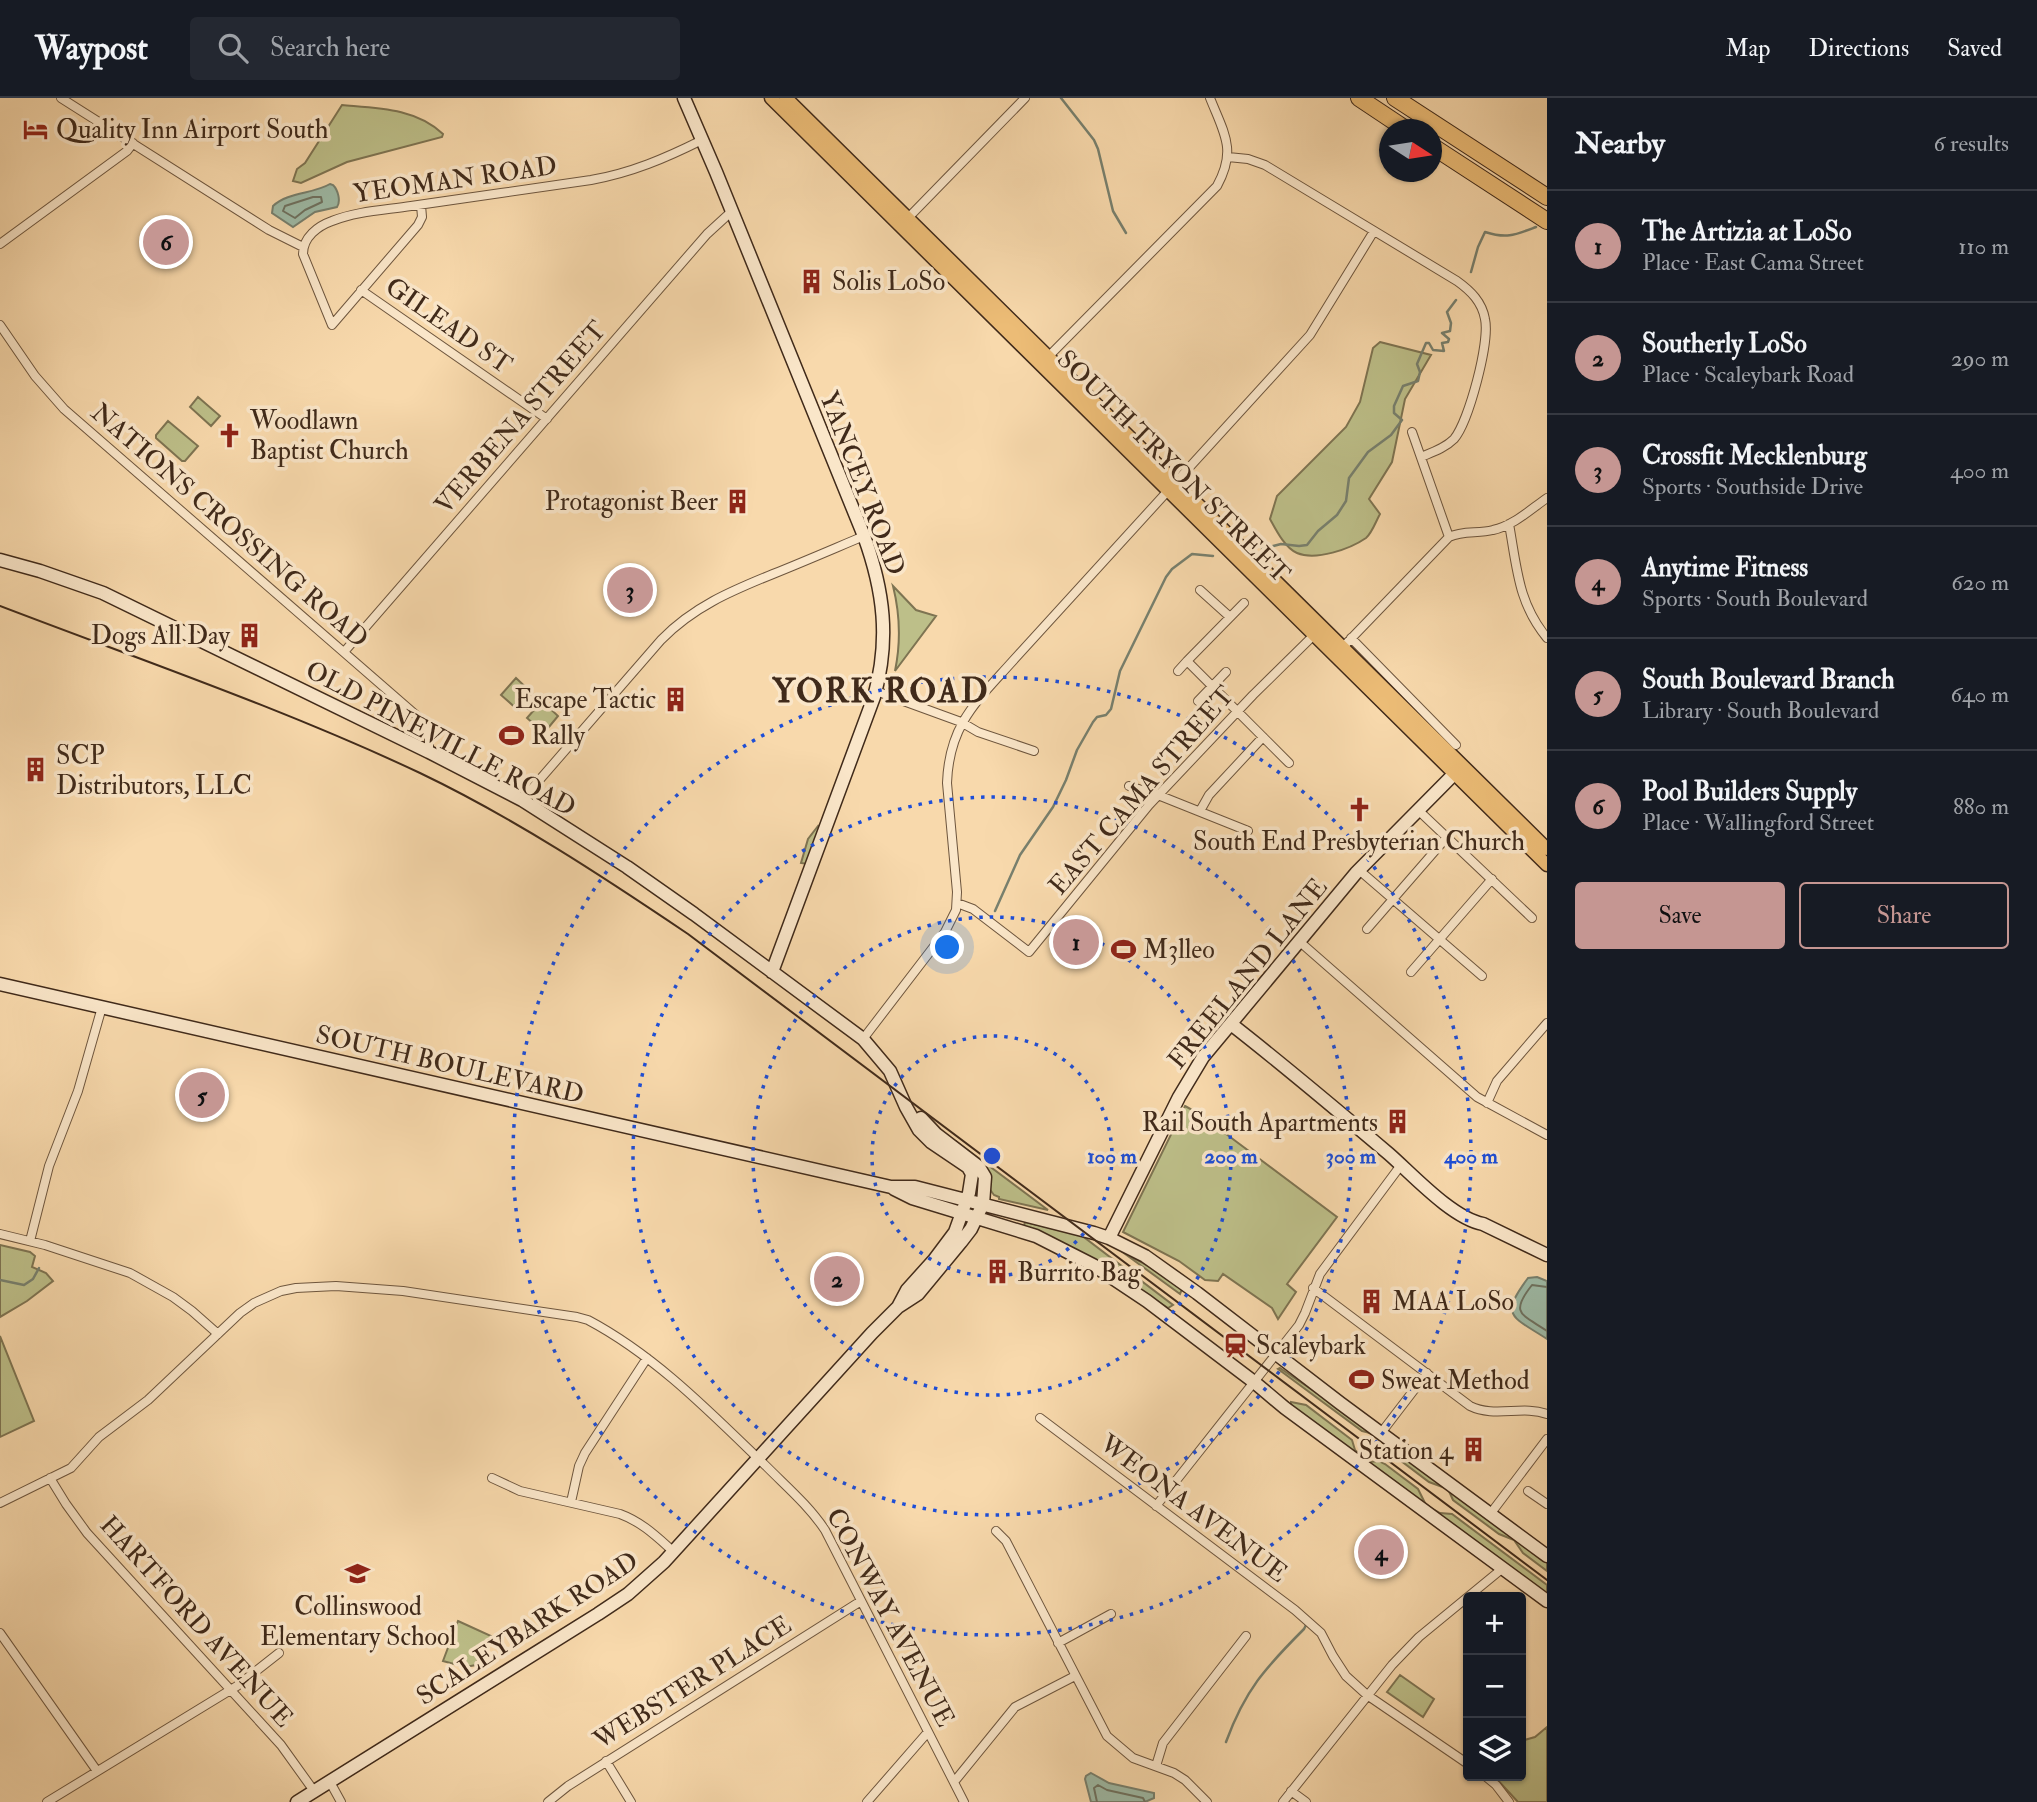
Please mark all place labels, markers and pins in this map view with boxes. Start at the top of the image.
place label: Quality Inn Airport South [56,114,329,147]
hotel icon: Quality Inn Airport South [22,115,50,143]
pin: 6 [143,216,189,268]
place label: Solis LoSo [832,266,945,298]
building icon: Solis LoSo [798,267,826,295]
place label: Woodlawn Baptist Church [249,405,409,468]
church icon: Woodlawn Baptist Church [216,421,244,449]
place label: Protagonist Beer [545,486,718,518]
building icon: Protagonist Beer [724,487,752,515]
pin: 3 [607,564,653,616]
place label: Dogs All Day [91,620,231,652]
building icon: Dogs All Day [236,621,264,649]
place label: Escape Tactic [514,684,656,717]
building icon: Escape Tactic [662,685,690,713]
place label: Rally [531,720,586,752]
sports icon: Rally [497,721,525,749]
place label: SCP Distributors, LLC [56,740,252,802]
building icon: SCP Distributors, LLC [22,756,50,784]
church icon: South End Presbyterian Church [1345,795,1373,823]
place label: South End Presbyterian Church [1193,826,1525,858]
pin: 1 [1053,916,1099,968]
place label: M3lleo [1143,934,1215,966]
sports icon: M3lleo [1109,935,1137,963]
pin: 5 [179,1069,225,1121]
place label: Rail South Apartments [1142,1107,1378,1140]
building icon: Rail South Apartments [1384,1108,1412,1136]
centre of rings [980,1144,1004,1168]
pin: 2 [814,1253,860,1305]
place label: Burrito Bag [1017,1257,1142,1289]
building icon: Burrito Bag [983,1258,1011,1286]
place label: MAA LoSo [1392,1286,1514,1318]
building icon: MAA LoSo [1358,1287,1386,1315]
place label: Scaleybark [1256,1330,1367,1362]
station icon: Scaleybark [1222,1331,1250,1359]
place label: Sweat Method [1381,1365,1530,1397]
sports icon: Sweat Method [1347,1366,1375,1394]
place label: Station 4 [1359,1435,1454,1467]
building icon: Station 4 [1459,1436,1487,1464]
pin: 4 [1358,1526,1404,1578]
school or university icon: Collinswood Elementary School [344,1560,372,1588]
place label: Collinswood Elementary School [260,1591,456,1653]

